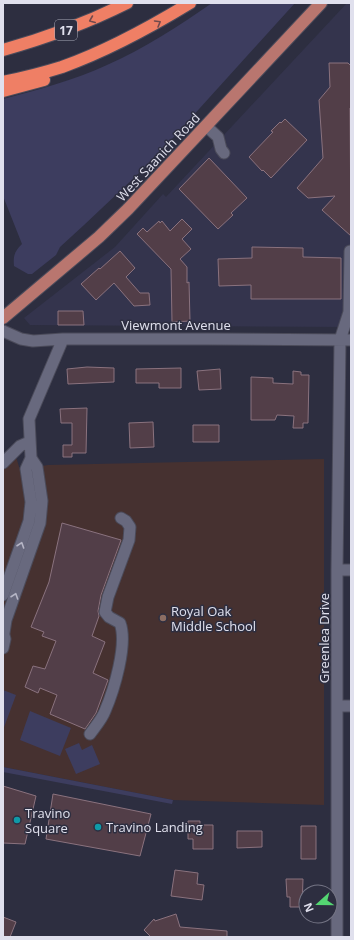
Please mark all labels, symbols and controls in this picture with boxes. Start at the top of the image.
one-way arrow [88,15,95,23]
road number: 17 [55,20,77,40]
one-way arrow [154,20,161,27]
street label: West Saanich Road [112,109,204,205]
street label: Viewmont Avenue [121,316,231,334]
one-way arrow [16,542,24,549]
one-way arrow [10,593,18,600]
street label: Greenlea Drive [315,593,333,683]
place label: Royal Oak Middle School [171,602,256,635]
marker: Royal Oak Middle School [158,613,168,623]
place label: Travino Square [25,804,70,837]
marker: Travino Square [12,815,22,825]
place label: Travino Landing [106,818,203,836]
marker: Travino Landing [93,822,103,832]
north arrow [298,884,338,924]
text: N [300,901,317,915]

